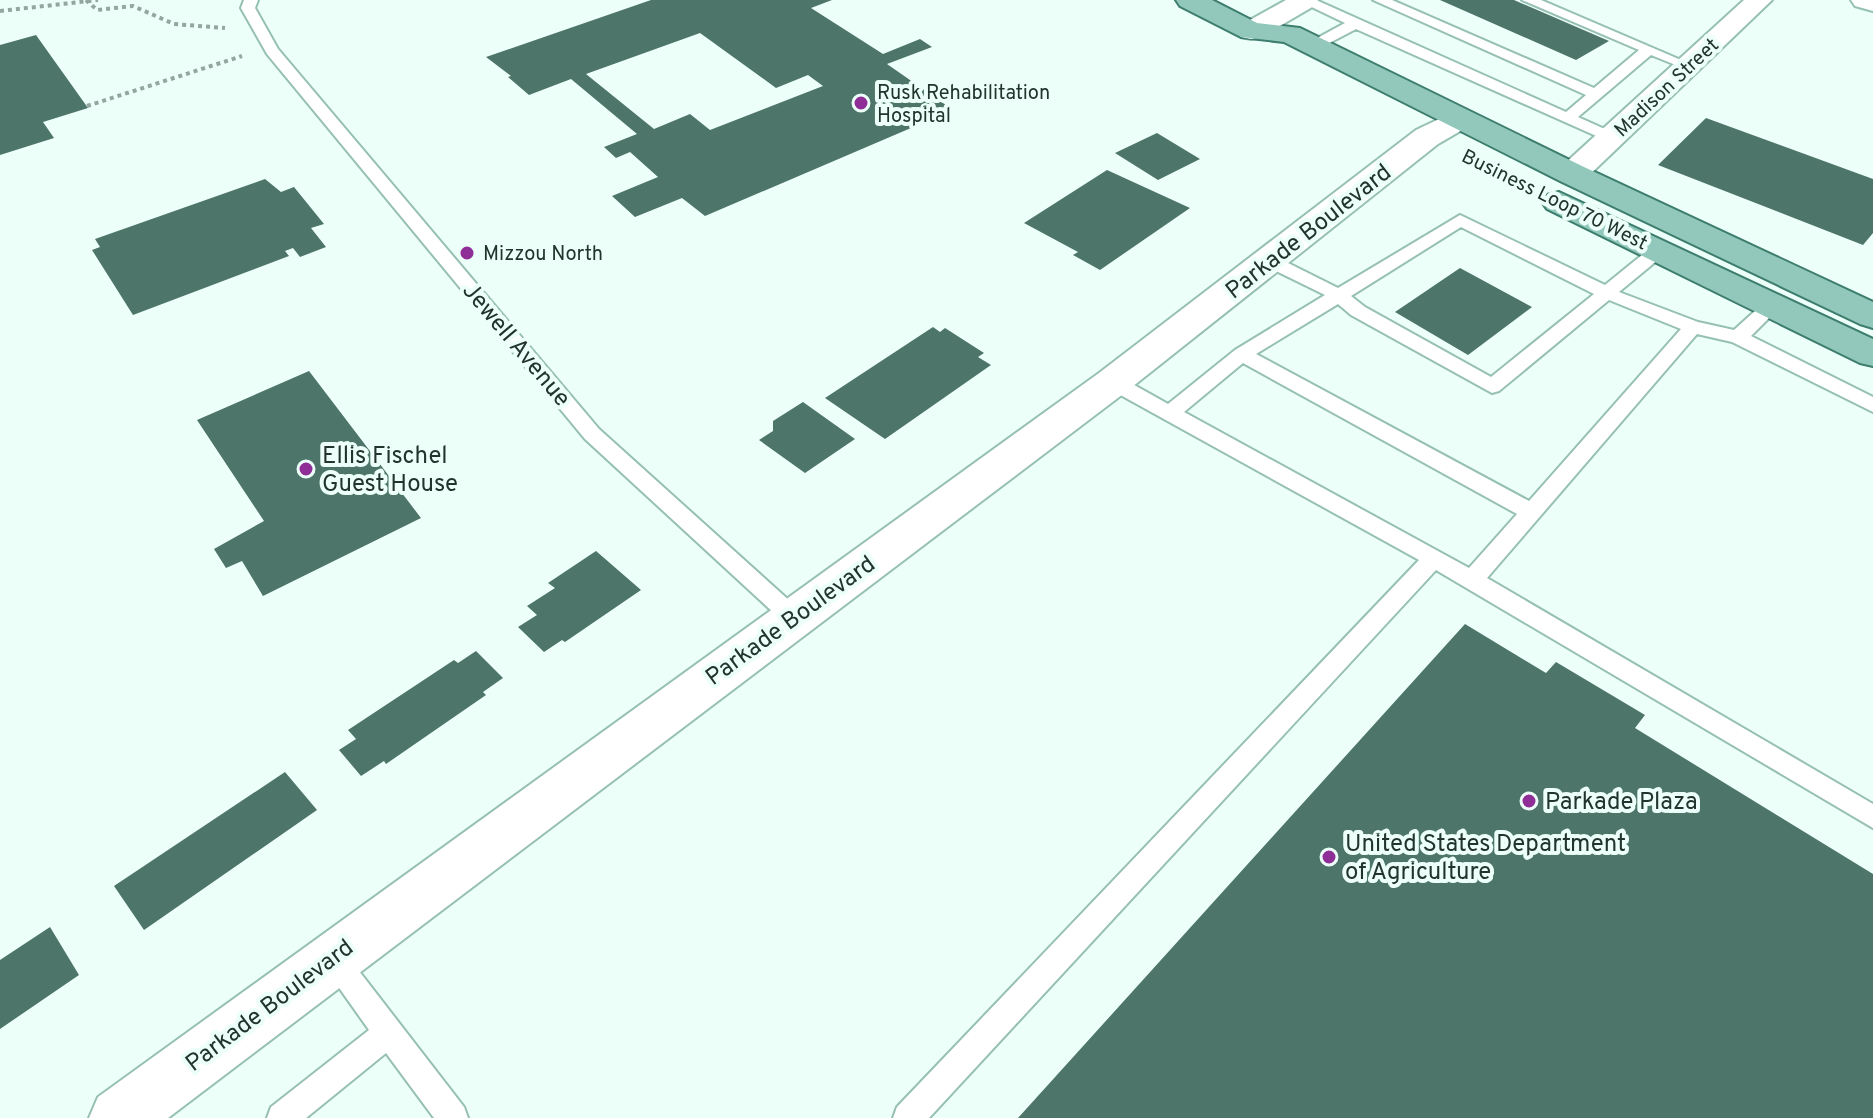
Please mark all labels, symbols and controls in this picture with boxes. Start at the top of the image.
street label: Madison Street [1610,33,1725,144]
place label: Rusk Rehabilitation Hospital [877,81,1050,130]
marker: Rusk Rehabilitation Hospital [852,94,870,112]
street label: Business Loop 70 West [1457,144,1652,257]
street label: Parkade Boulevard [1220,158,1398,307]
place label: Mizzou North [483,242,603,268]
marker: Mizzou North [458,244,476,262]
street label: Jewell Avenue [455,277,576,414]
place label: Ellis Fischel Guest House [322,442,458,500]
marker: Ellis Fischel Guest House [297,460,315,478]
street label: Parkade Boulevard [700,550,882,693]
place label: Parkade Plaza [1545,788,1698,818]
marker: Parkade Plaza [1520,792,1538,810]
place label: United States Department of Agriculture [1345,830,1626,888]
marker: United States Department of Agriculture [1320,848,1338,866]
street label: Parkade Boulevard [180,934,360,1080]

